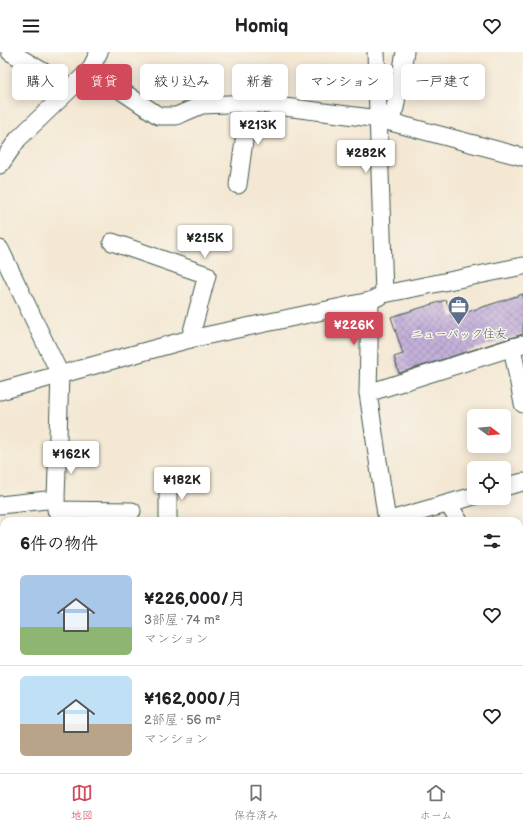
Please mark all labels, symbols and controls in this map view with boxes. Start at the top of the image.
icon: menu [20,15,42,37]
icon: heart [481,15,503,37]
text: Homiq [235,16,288,37]
chip: 購入 [12,64,68,100]
chip: 賃貸 [76,64,132,100]
chip: 絞り込み [140,64,224,100]
chip: 新着 [232,64,288,100]
chip: マンション [296,64,393,100]
chip: 一戸建て [401,64,485,100]
pin: ¥213K [230,112,286,146]
text: ¥213K [239,117,277,133]
pin: ¥282K [338,140,394,174]
text: ¥282K [346,145,386,161]
pin: ¥215K [177,225,233,259]
text: ¥215K [186,230,224,246]
office icon: ニューパック住友 [446,294,472,327]
pin: ¥226K [326,312,382,346]
text: ¥226K [334,317,374,333]
place label: ニューパック住友 [411,327,507,342]
north arrow [467,409,511,453]
map controls [467,409,511,505]
pin: ¥162K [43,441,99,475]
text: ¥162K [52,446,90,462]
button: locate [467,461,511,505]
pin: ¥182K [154,467,210,501]
text: ¥182K [163,472,201,488]
icon: filters [481,530,503,552]
text: 6件の物件 [20,534,98,554]
text: ¥226,000/月 [144,589,246,609]
icon: home [52,591,100,639]
icon: heart [481,604,503,626]
text: 3部屋 · 74 m² [144,612,220,628]
text: マンション [144,631,208,647]
text: ¥162,000/月 [144,689,243,709]
icon: home [52,692,100,740]
icon: heart [481,705,503,727]
text: 2部屋 · 56 m² [144,712,221,728]
text: マンション [144,731,208,747]
tab: 地図 [71,782,93,822]
tab: 保存済み [234,782,278,822]
tab: ホーム [420,782,452,822]

